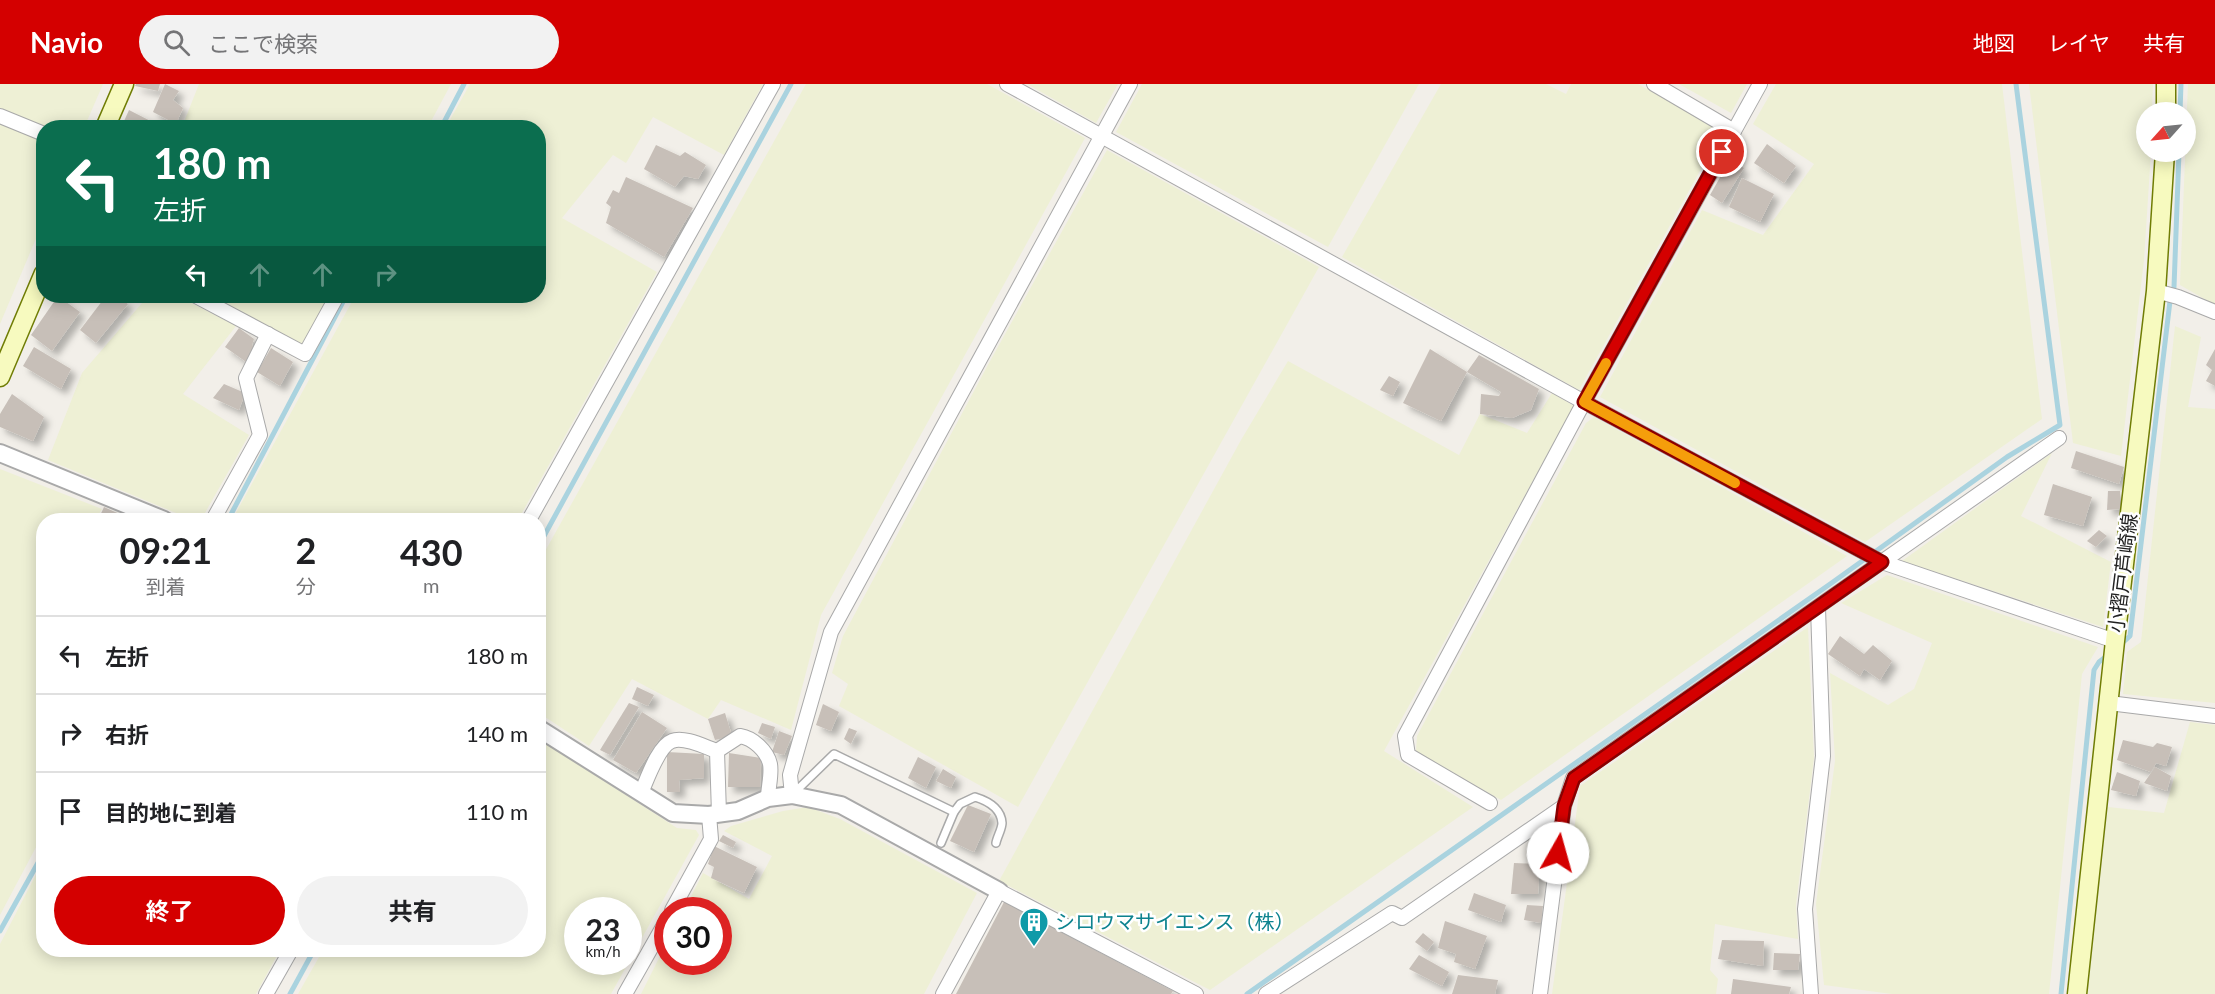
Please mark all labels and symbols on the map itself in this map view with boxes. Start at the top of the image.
north arrow [2136,102,2196,162]
pin [1696,126,1747,177]
street label: 小摺戸芦崎線 [2103,512,2141,634]
position arrow [1526,821,1590,885]
speed limit sign: 30 [654,897,732,975]
building icon: シロウマサイエンス（株） [1018,906,1050,948]
place label: シロウマサイエンス（株） [1055,909,1294,933]

